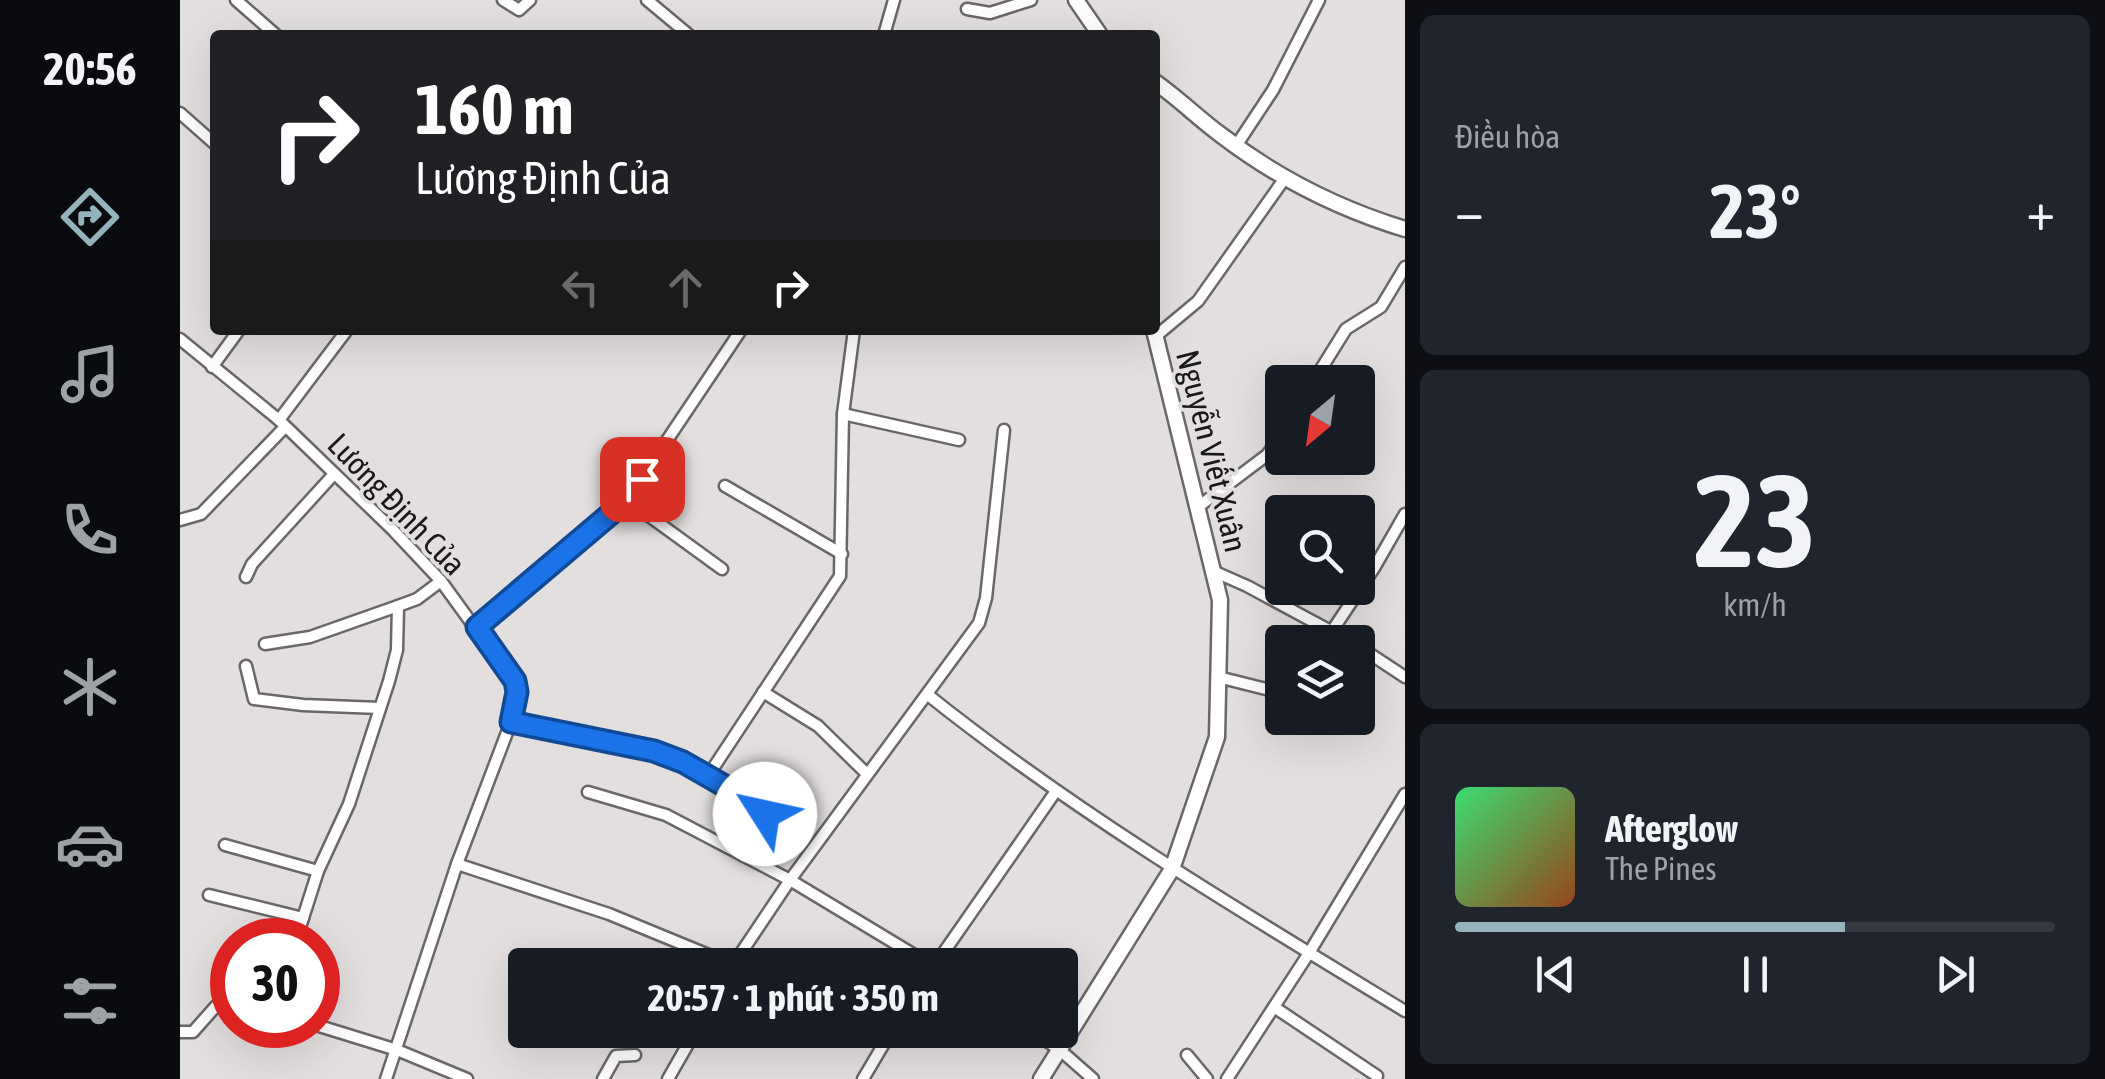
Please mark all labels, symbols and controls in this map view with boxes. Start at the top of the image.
text: 20:56 [43,43,137,95]
text: 160 m [415,69,574,149]
icon: right [250,70,380,200]
text: Điều hòa [1455,118,1560,155]
text: Lương Định Của [415,152,671,204]
text: 23° [1709,168,1801,254]
text: − [1455,179,1484,242]
text: + [2026,179,2055,242]
icon: directions [55,182,125,252]
icon: left [553,260,608,315]
icon: ahead [658,260,713,315]
icon: right [763,260,818,315]
icon: music [55,339,125,409]
street label: Nguyễn Viết Xuân [1169,346,1255,556]
north arrow [1265,365,1375,475]
map controls [1265,365,1375,735]
street label: Lương Định Của [320,426,474,582]
pin [600,437,685,522]
text: 23 [1694,446,1816,595]
icon: arrive [615,452,670,507]
icon: phone [55,495,125,565]
button: search [1265,495,1375,605]
text: km/h [1723,586,1787,623]
button: layers [1265,625,1375,735]
icon: climate [55,652,125,722]
position arrow [713,762,817,866]
text: Afterglow [1605,807,1738,850]
icon: car [55,809,125,879]
text: The Pines [1605,850,1717,887]
speed limit sign: 30 [210,918,340,1048]
icon: previous [1528,947,1583,1002]
icon: pause [1728,947,1783,1002]
icon: next [1928,947,1983,1002]
icon: filters [55,966,125,1036]
text: 20:57 · 1 phút · 350 m [647,976,939,1019]

